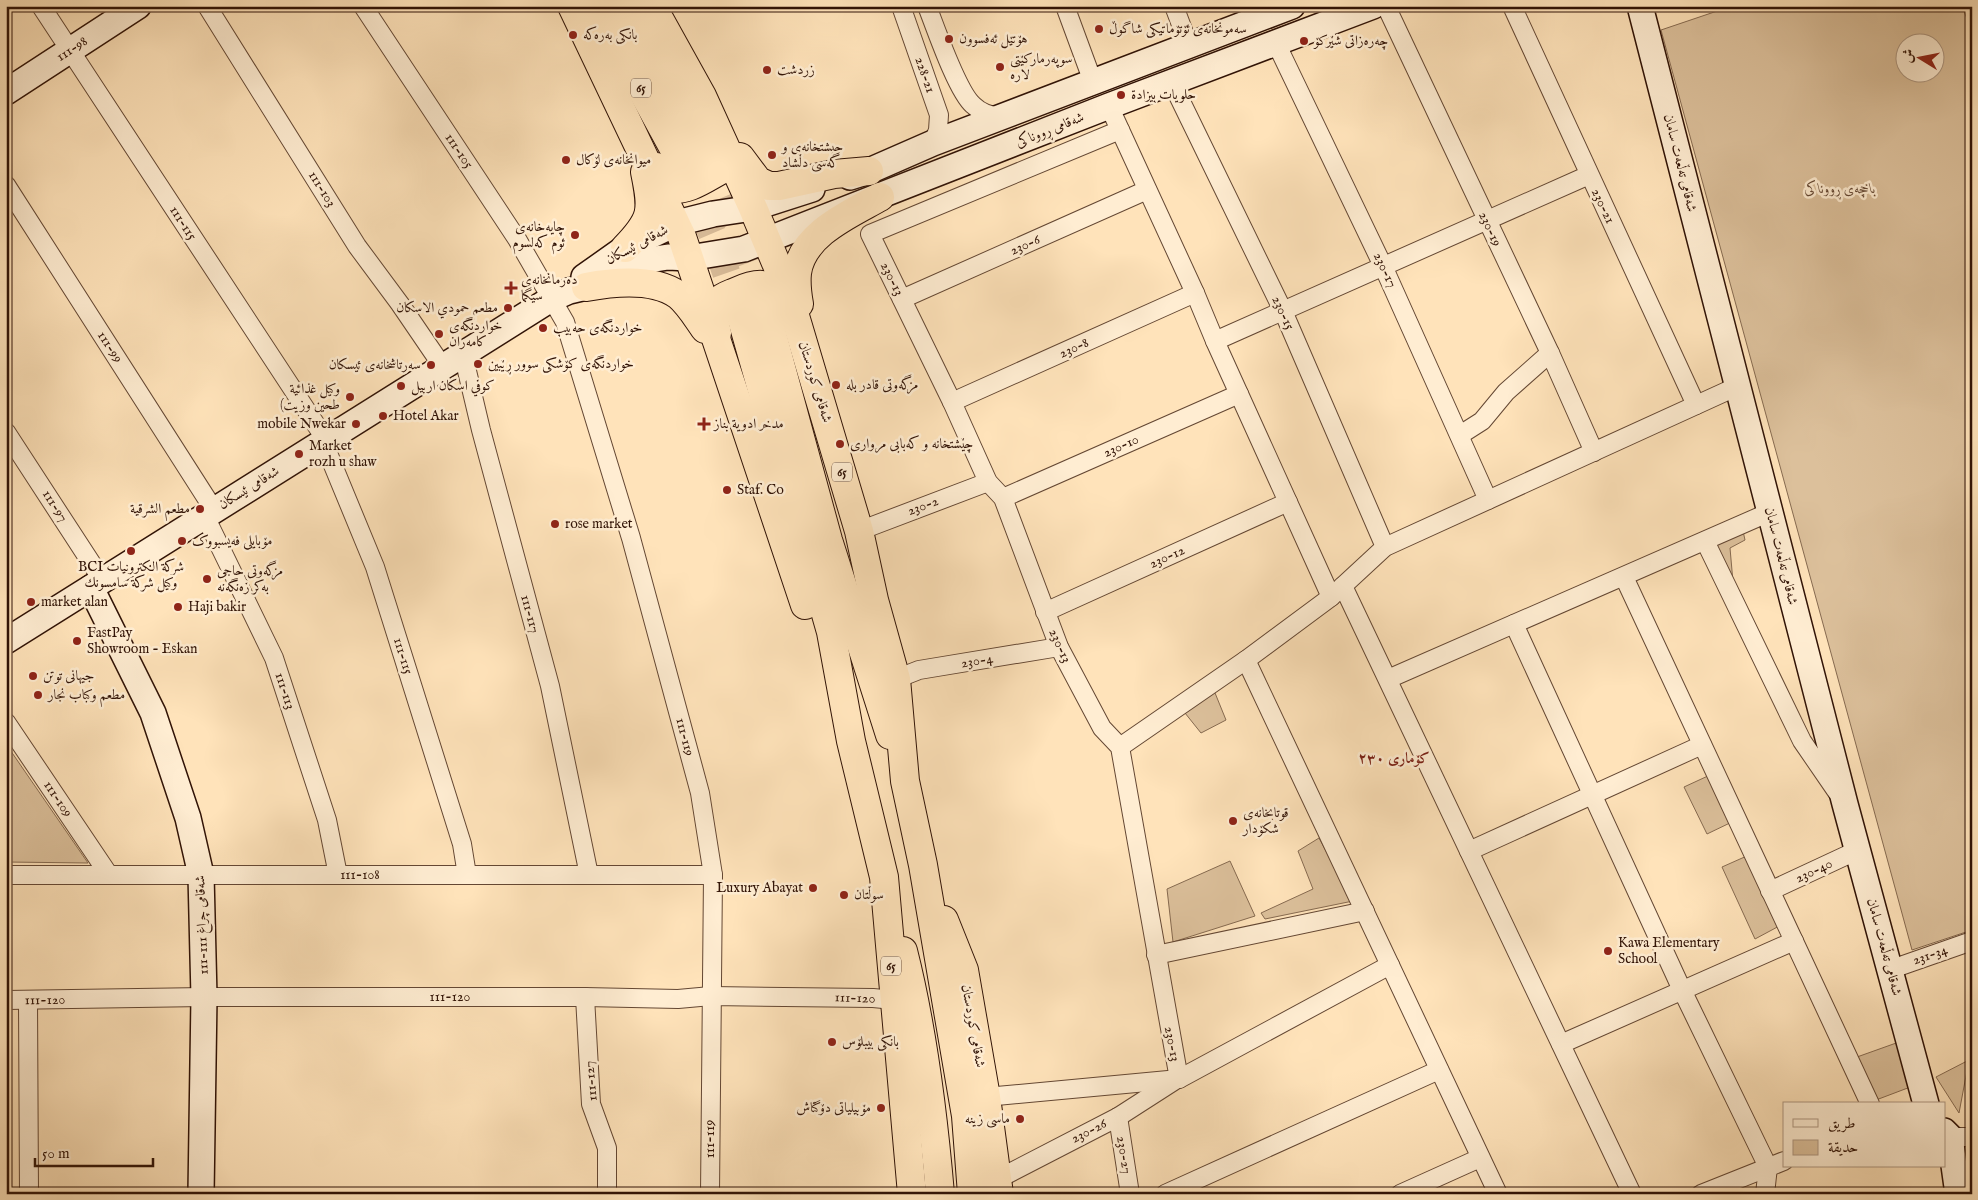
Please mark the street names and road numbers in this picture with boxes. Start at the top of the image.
street label: 111-98 [53,32,91,66]
street label: 228-21 [910,55,940,95]
road number: 65 [631,78,651,98]
street label: شەقامی ڕووناکی [1013,107,1088,154]
street label: شەقامی تەڵعەت سامان [1659,112,1701,214]
street label: 111-105 [441,130,477,172]
street label: 111-103 [304,168,340,210]
street label: 230-21 [1587,185,1619,227]
street label: 111-115 [165,202,201,244]
street label: 230-19 [1474,209,1506,249]
street label: شەقامی ئیسکان [603,221,672,269]
street label: 230-6 [1007,230,1044,260]
street label: 230-17 [1369,249,1401,291]
street label: 230-13 [876,259,908,299]
street label: 230-15 [1267,293,1299,333]
street label: 111-99 [93,328,127,366]
street label: 230-8 [1056,334,1092,362]
street label: شەقامی کوردستان [794,339,836,425]
street label: 230-10 [1100,430,1142,462]
street label: شەقامی ئیسکان [215,462,283,514]
road number: 65 [832,462,852,482]
street label: 111-97 [38,487,72,525]
street label: 230-2 [905,492,941,520]
street label: شەقامی تەڵعەت سامان [1760,505,1802,607]
street label: 230-12 [1146,541,1188,573]
street label: 111-117 [516,593,544,635]
street label: 230-13 [1045,626,1075,666]
street label: 111-115 [389,635,417,677]
street label: 230-4 [960,650,994,672]
street label: 111-113 [271,670,299,712]
street label: 111-119 [671,716,699,758]
street label: 111-109 [39,777,77,821]
street label: 230-40 [1793,855,1836,887]
street label: 111-108 [340,866,380,884]
street label: شەقامی چراغ 111-111 [191,875,215,975]
street label: شەقامی تەڵعەت سامان [1862,896,1906,998]
street label: 231-34 [1910,941,1950,969]
road number: 65 [881,956,901,976]
street label: شەقامی کوردستان [957,983,989,1069]
street label: 111-120 [430,988,471,1006]
street label: 111-120 [834,988,876,1008]
street label: 111-120 [24,991,66,1009]
street label: 230-13 [1160,1025,1184,1063]
street label: 111-127 [580,1060,602,1102]
street label: 230-26 [1068,1114,1111,1148]
street label: 111-119 [701,1120,719,1158]
street label: 230-27 [1112,1135,1136,1175]

